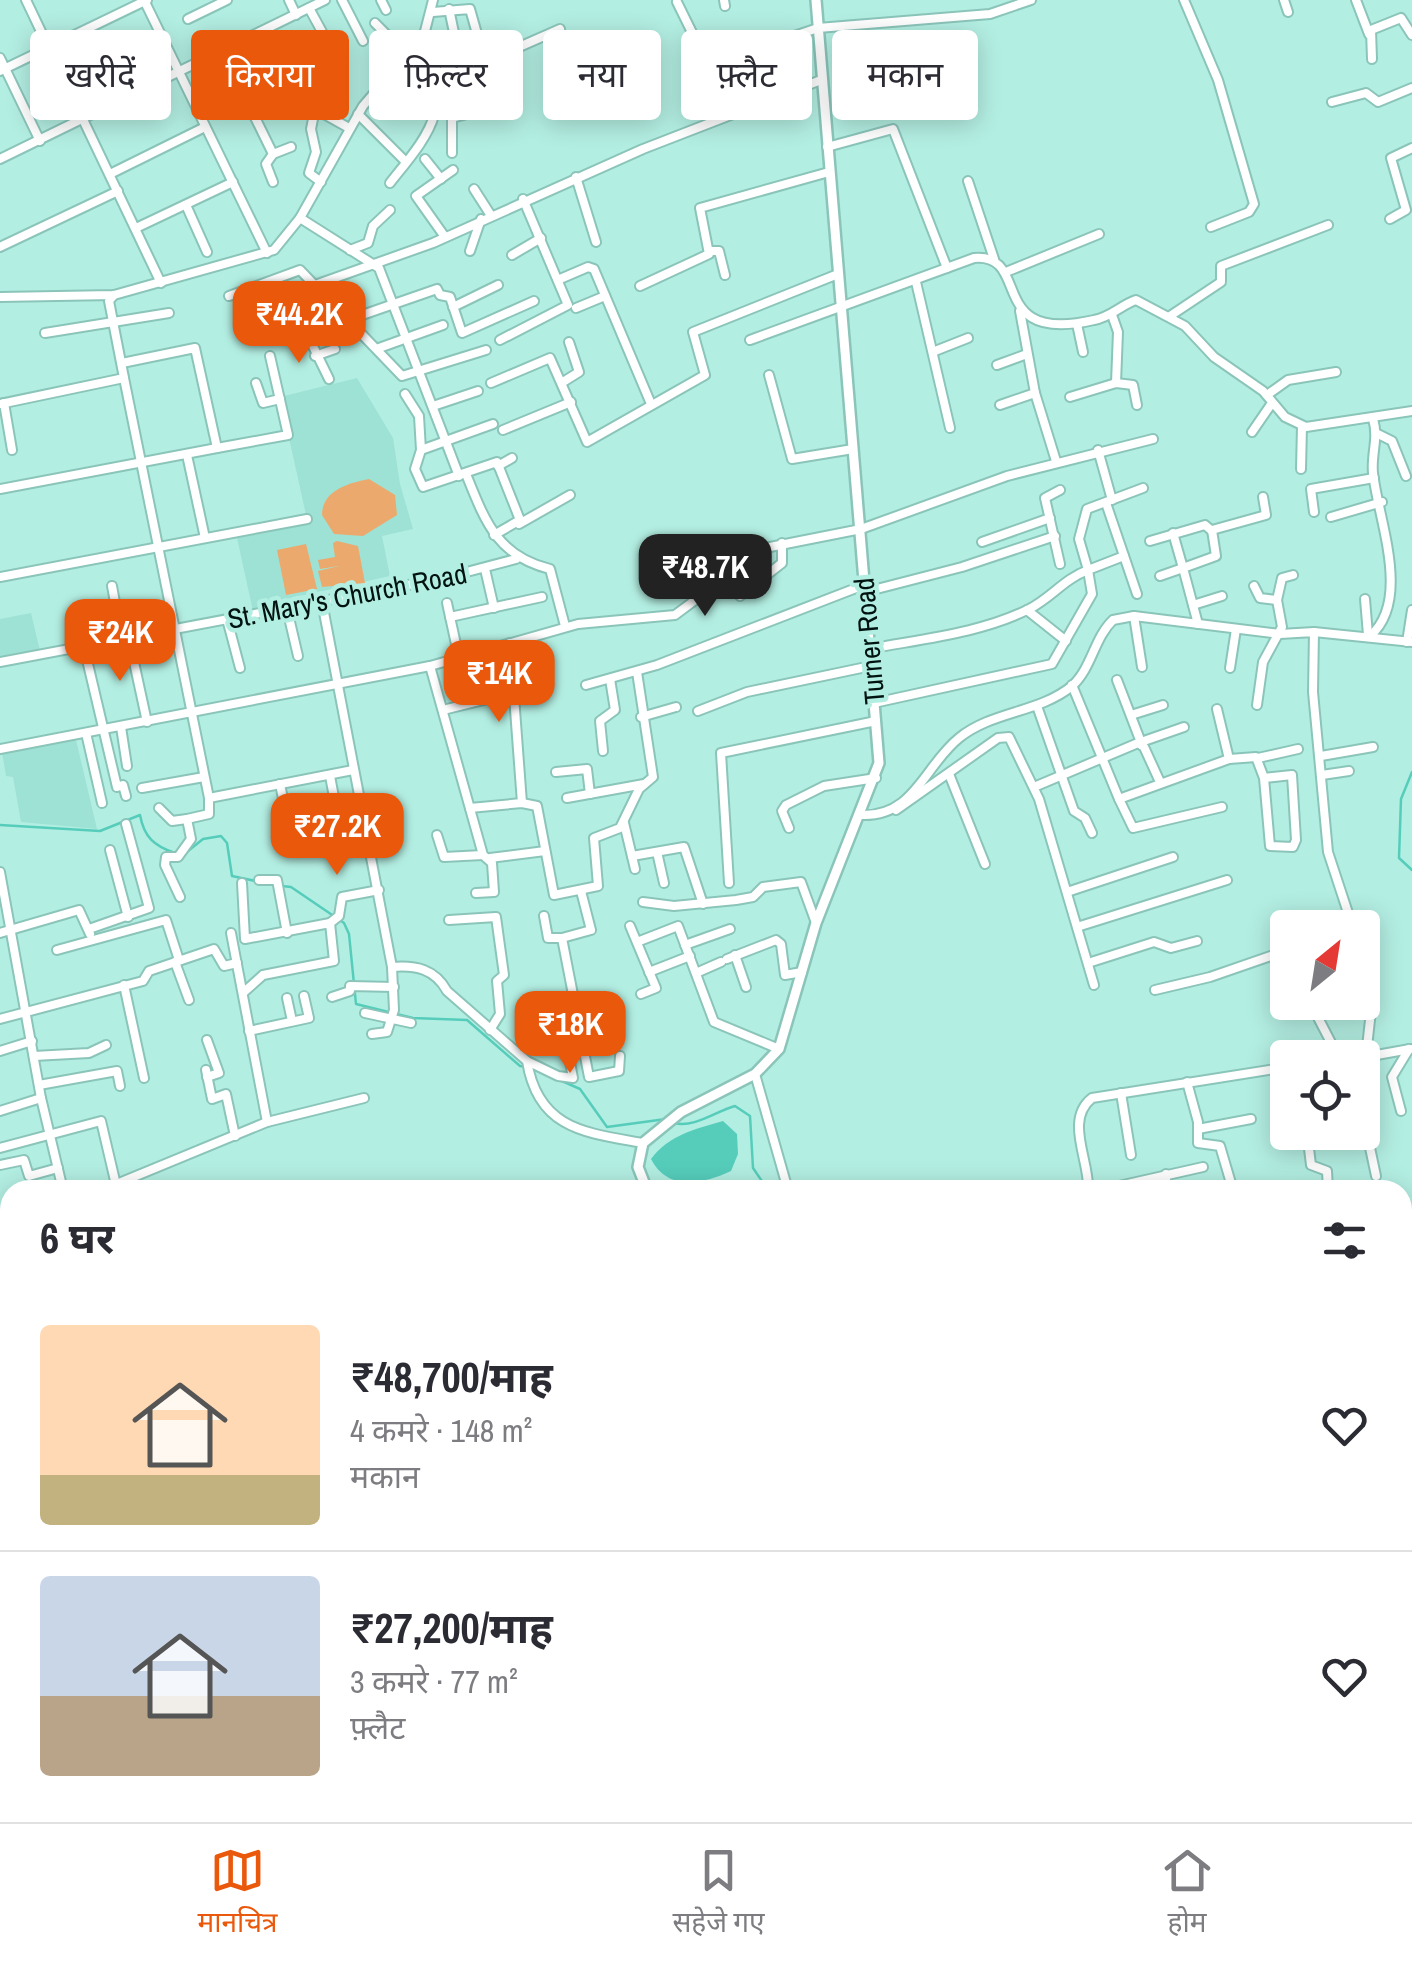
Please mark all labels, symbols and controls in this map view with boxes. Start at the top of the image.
chip: खरीदें [30,30,171,120]
chip: किराया [191,30,349,120]
chip: फ़िल्टर [369,30,523,120]
chip: नया [543,30,661,120]
chip: फ़्लैट [681,30,812,120]
chip: मकान [832,30,978,120]
pin: ₹44.2K [218,281,380,366]
text: ₹44.2K [255,292,343,335]
pin: ₹48.7K [624,534,786,619]
text: ₹48.7K [661,545,749,588]
street label: St. Mary's Church Road [224,554,470,638]
street label: Turner Road [845,576,893,706]
pin: ₹24K [61,599,179,684]
text: ₹24K [87,610,153,653]
pin: ₹14K [440,640,558,725]
text: ₹14K [466,651,532,694]
pin: ₹27.2K [256,793,418,878]
text: ₹27.2K [293,804,381,847]
north arrow [1270,910,1380,1020]
map controls [1270,910,1380,1150]
pin: ₹18K [511,991,629,1076]
text: ₹18K [537,1002,603,1045]
button: locate [1270,1040,1380,1150]
text: 6 घर [40,1210,114,1266]
icon: filters [1317,1213,1372,1268]
text: ₹48,700/माह [350,1349,553,1405]
icon: home [120,1365,240,1485]
icon: heart [1317,1398,1372,1453]
text: 4 कमरे · 148 m² [350,1409,532,1452]
text: मकान [350,1455,420,1498]
text: ₹27,200/माह [350,1600,553,1656]
icon: home [120,1616,240,1736]
icon: heart [1317,1649,1372,1704]
text: 3 कमरे · 77 m² [350,1660,518,1703]
text: फ़्लैट [350,1706,405,1749]
tab: मानचित्र [197,1843,277,1943]
tab: सहेजे गए [672,1843,765,1943]
tab: होम [1160,1843,1215,1943]

